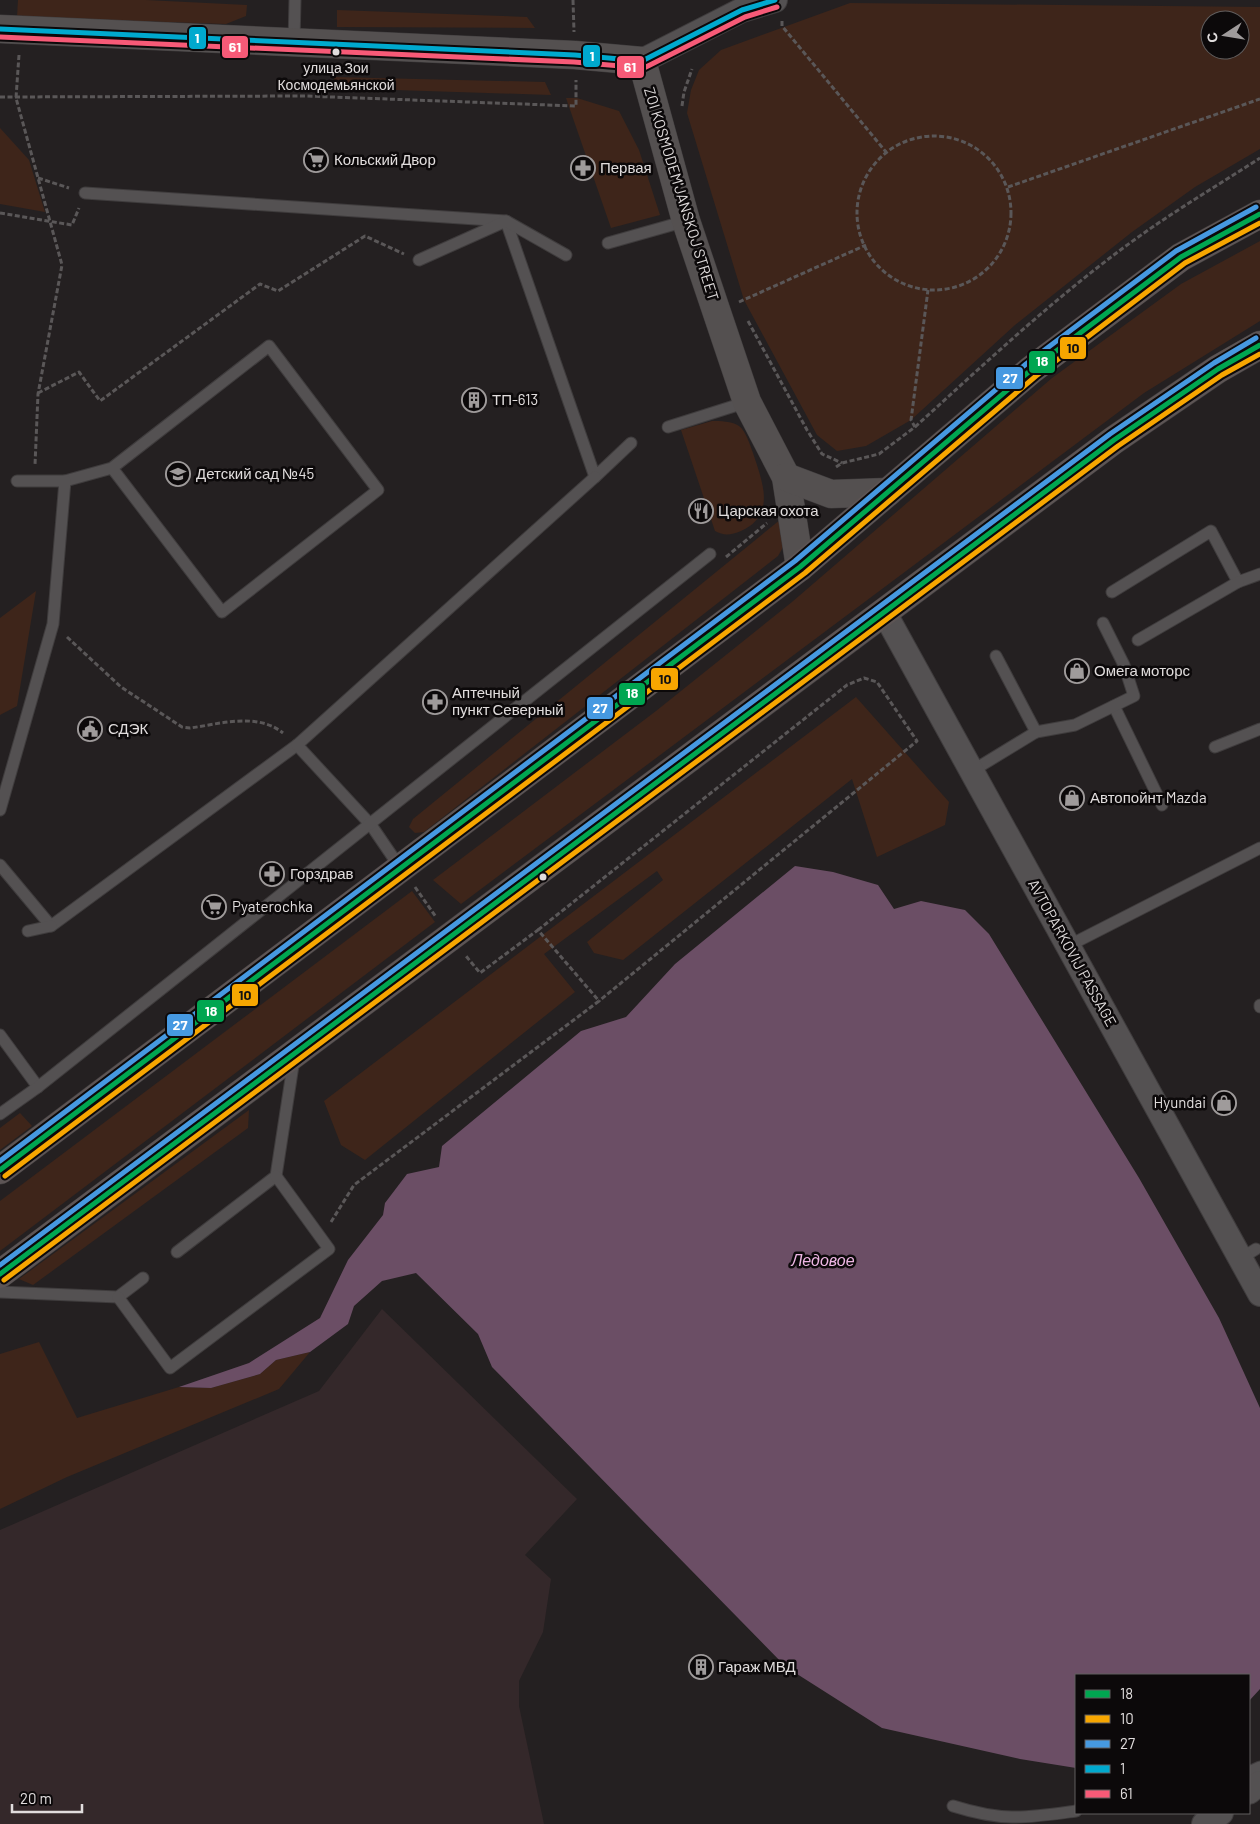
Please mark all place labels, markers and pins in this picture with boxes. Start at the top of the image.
marker: улица Зои Космодемьянской [331,47,341,57]
place label: улица Зои Космодемьянской [277,59,395,93]
supermarket icon: Кольский Двор [303,147,329,173]
place label: Кольский Двор [334,150,436,168]
pharmacy icon: Первая [570,155,596,181]
place label: Первая [600,158,652,176]
building icon: ТП-613 [461,387,487,413]
place label: ТП-613 [492,390,538,408]
school or university icon: Детский сад №45 [165,461,191,487]
place label: Детский сад №45 [196,464,314,482]
restaurant icon: Царская охота [688,498,714,524]
place label: Царская охота [718,501,819,519]
shop icon: Омега моторс [1064,658,1090,684]
place label: Омега моторс [1094,661,1191,679]
place label: Аптечный пункт Северный [452,683,564,718]
pharmacy icon: Аптечный пункт Северный [422,689,448,715]
public building icon: СДЭК [77,716,103,742]
place label: СДЭК [108,719,148,737]
shop icon: Автопойнт Mazda [1059,785,1085,811]
place label: Автопойнт Mazda [1090,788,1207,806]
pharmacy icon: Горздрав [259,861,285,887]
place label: Горздрав [290,864,354,882]
unlabelled marker [538,872,548,882]
supermarket icon: Pyaterochka [201,894,227,920]
place label: Pyaterochka [232,897,313,915]
shop icon: Hyundai [1211,1090,1237,1116]
place label: Hyundai [1154,1093,1206,1111]
building icon: Гараж МВД [688,1654,714,1680]
place label: Гараж МВД [718,1657,796,1675]

